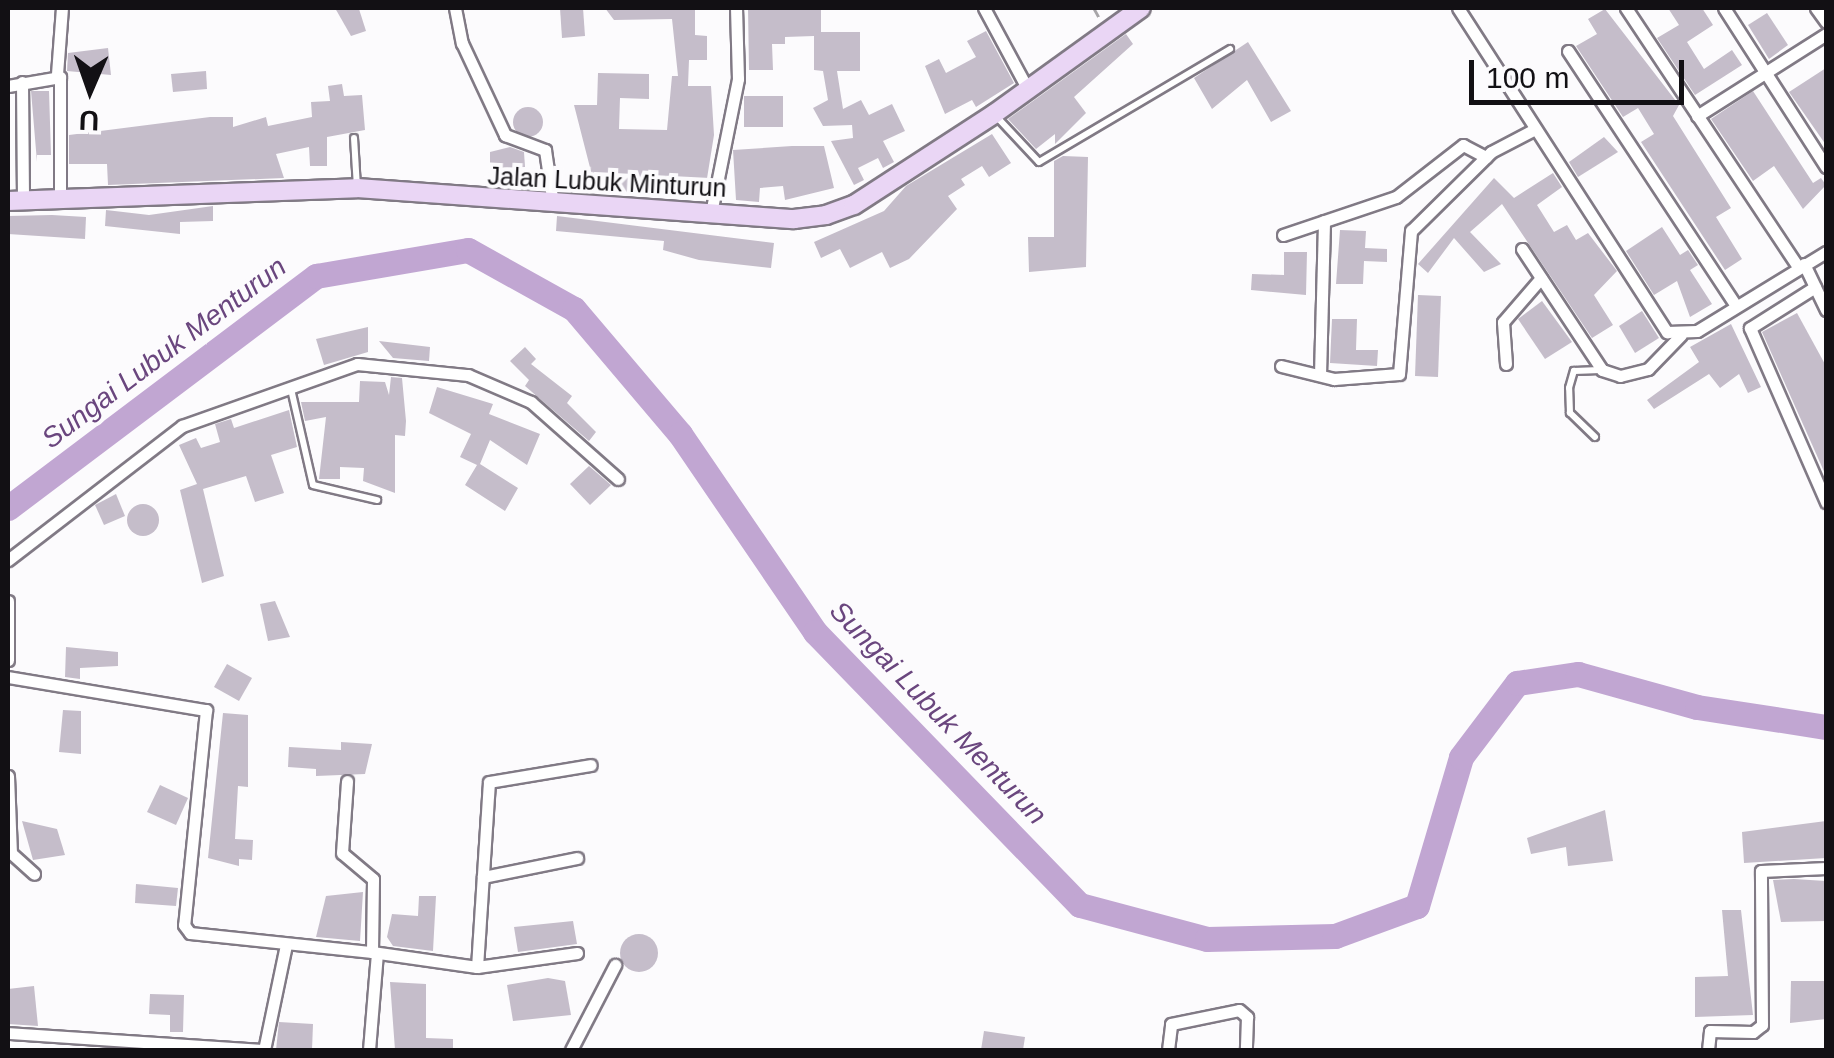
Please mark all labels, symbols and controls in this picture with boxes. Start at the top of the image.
north arrow [40,40,140,140]
scale bar [1474,40,1689,102]
text: 100 m [1486,61,1569,94]
text: U [78,105,100,136]
street label: Jalan Lubuk Minturun [487,161,727,203]
water label: Sungai Lubuk Menturun [35,250,293,456]
water label: Sungai Lubuk Menturun [823,594,1053,832]

